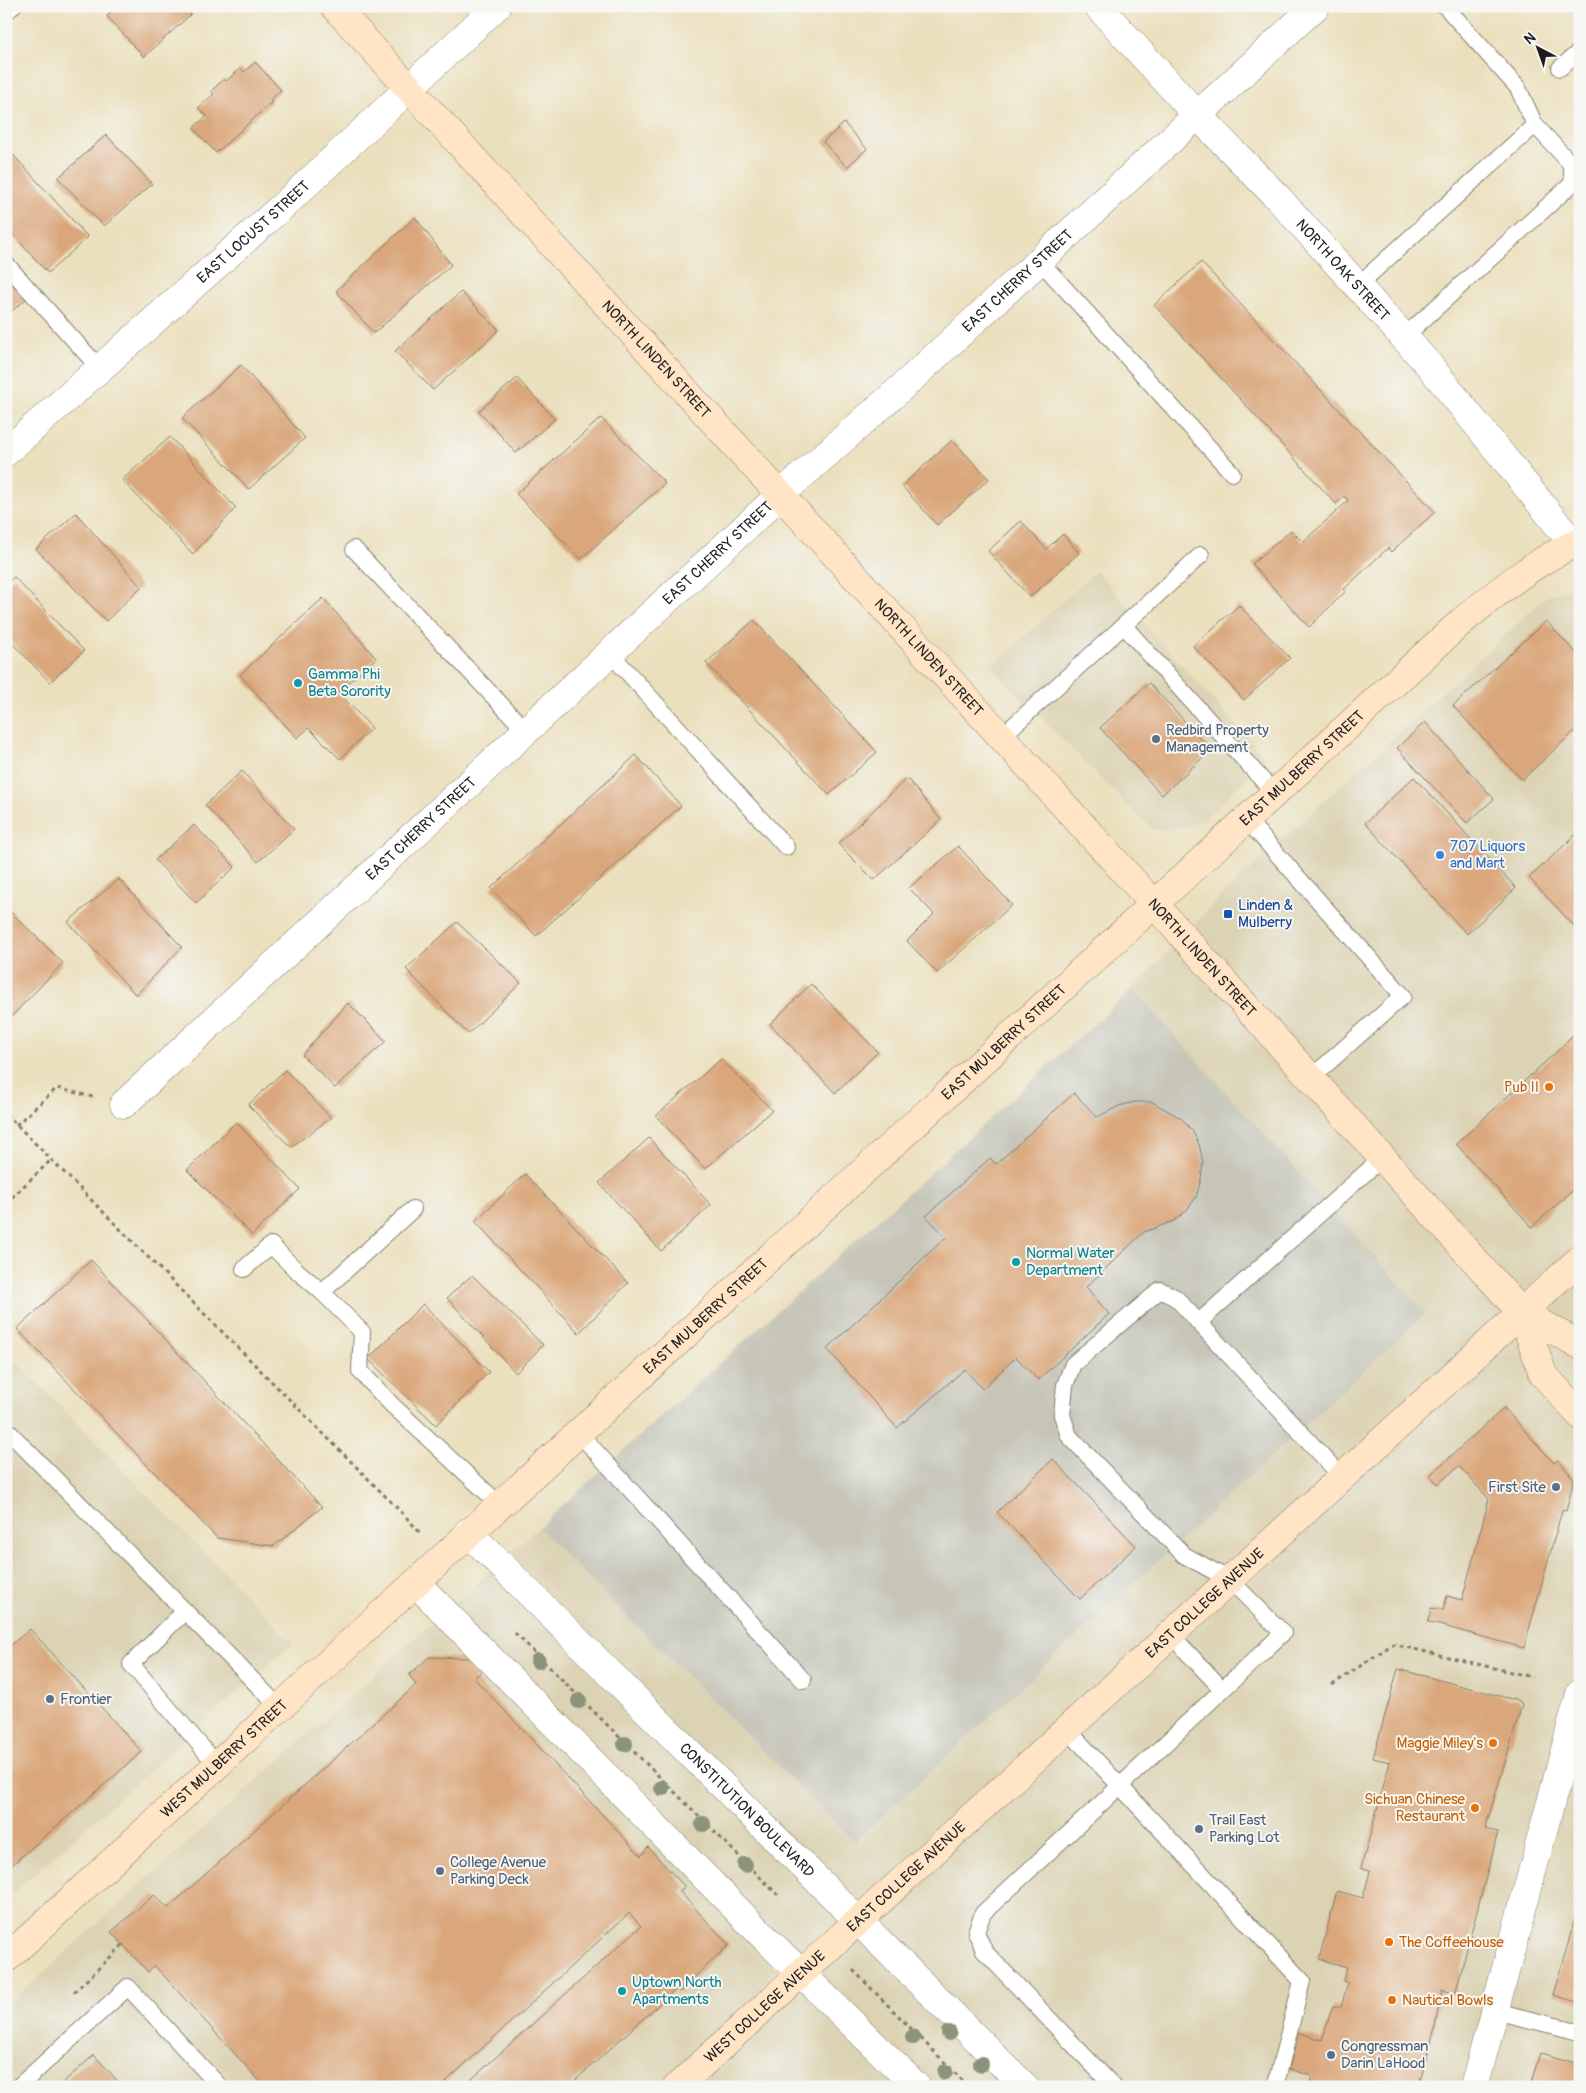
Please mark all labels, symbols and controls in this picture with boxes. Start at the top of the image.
north arrow [1514,22,1564,72]
text: N [1521,29,1539,48]
street label: EAST LOCUST STREET [193,177,314,288]
street label: NORTH OAK STREET [1292,215,1393,325]
street label: EAST CHERRY STREET [959,226,1077,337]
street label: NORTH LINDEN STREET [597,296,715,422]
street label: EAST CHERRY STREET [659,497,777,609]
street label: NORTH LINDEN STREET [870,595,987,721]
place label: Gamma Phi Beta Sorority [308,665,391,701]
marker: Gamma Phi Beta Sorority [292,677,304,689]
street label: EAST MULBERRY STREET [1236,707,1369,830]
place label: Redbird Property Management [1166,721,1269,757]
marker: Redbird Property Management [1150,733,1162,745]
street label: EAST CHERRY STREET [362,773,480,885]
place label: 707 Liquors and Mart [1450,837,1525,873]
marker: 707 Liquors and Mart [1434,849,1446,861]
street label: NORTH LINDEN STREET [1144,895,1260,1021]
place label: Linden & Mulberry [1238,896,1293,932]
marker: Linden & Mulberry [1222,908,1234,920]
street label: EAST MULBERRY STREET [938,981,1070,1105]
place label: Pub II [1504,1078,1539,1097]
marker: Pub II [1543,1081,1555,1093]
place label: Normal Water Department [1026,1244,1115,1280]
street label: EAST MULBERRY STREET [640,1255,772,1379]
marker: Normal Water Department [1010,1256,1022,1268]
place label: First Site [1488,1478,1547,1497]
marker: First Site [1550,1481,1562,1493]
street label: EAST COLLEGE AVENUE [1142,1544,1269,1663]
place label: Frontier [60,1690,112,1709]
marker: Frontier [44,1693,56,1705]
street label: WEST MULBERRY STREET [157,1696,292,1822]
place label: Maggie Miley's [1397,1734,1483,1753]
marker: Maggie Miley's [1487,1737,1499,1749]
street label: CONSTITUTION BOULEVARD [675,1739,818,1882]
place label: Sichuan Chinese Restaurant [1364,1790,1466,1826]
marker: Sichuan Chinese Restaurant [1469,1802,1481,1814]
place label: Trail East Parking Lot [1209,1811,1281,1847]
street label: EAST COLLEGE AVENUE [843,1818,970,1936]
marker: Trail East Parking Lot [1193,1823,1205,1835]
place label: College Avenue Parking Deck [450,1853,547,1889]
marker: College Avenue Parking Deck [434,1865,446,1877]
place label: The Coffeehouse [1399,1933,1504,1952]
marker: The Coffeehouse [1383,1936,1395,1948]
street label: WEST COLLEGE AVENUE [700,1947,830,2067]
place label: Uptown North Apartments [632,1973,721,2009]
marker: Uptown North Apartments [616,1985,628,1997]
place label: Nautical Bowls [1402,1991,1494,2010]
marker: Nautical Bowls [1386,1994,1398,2006]
place label: Congressman Darin LaHood [1341,2037,1428,2073]
marker: Congressman Darin LaHood [1325,2049,1337,2061]

